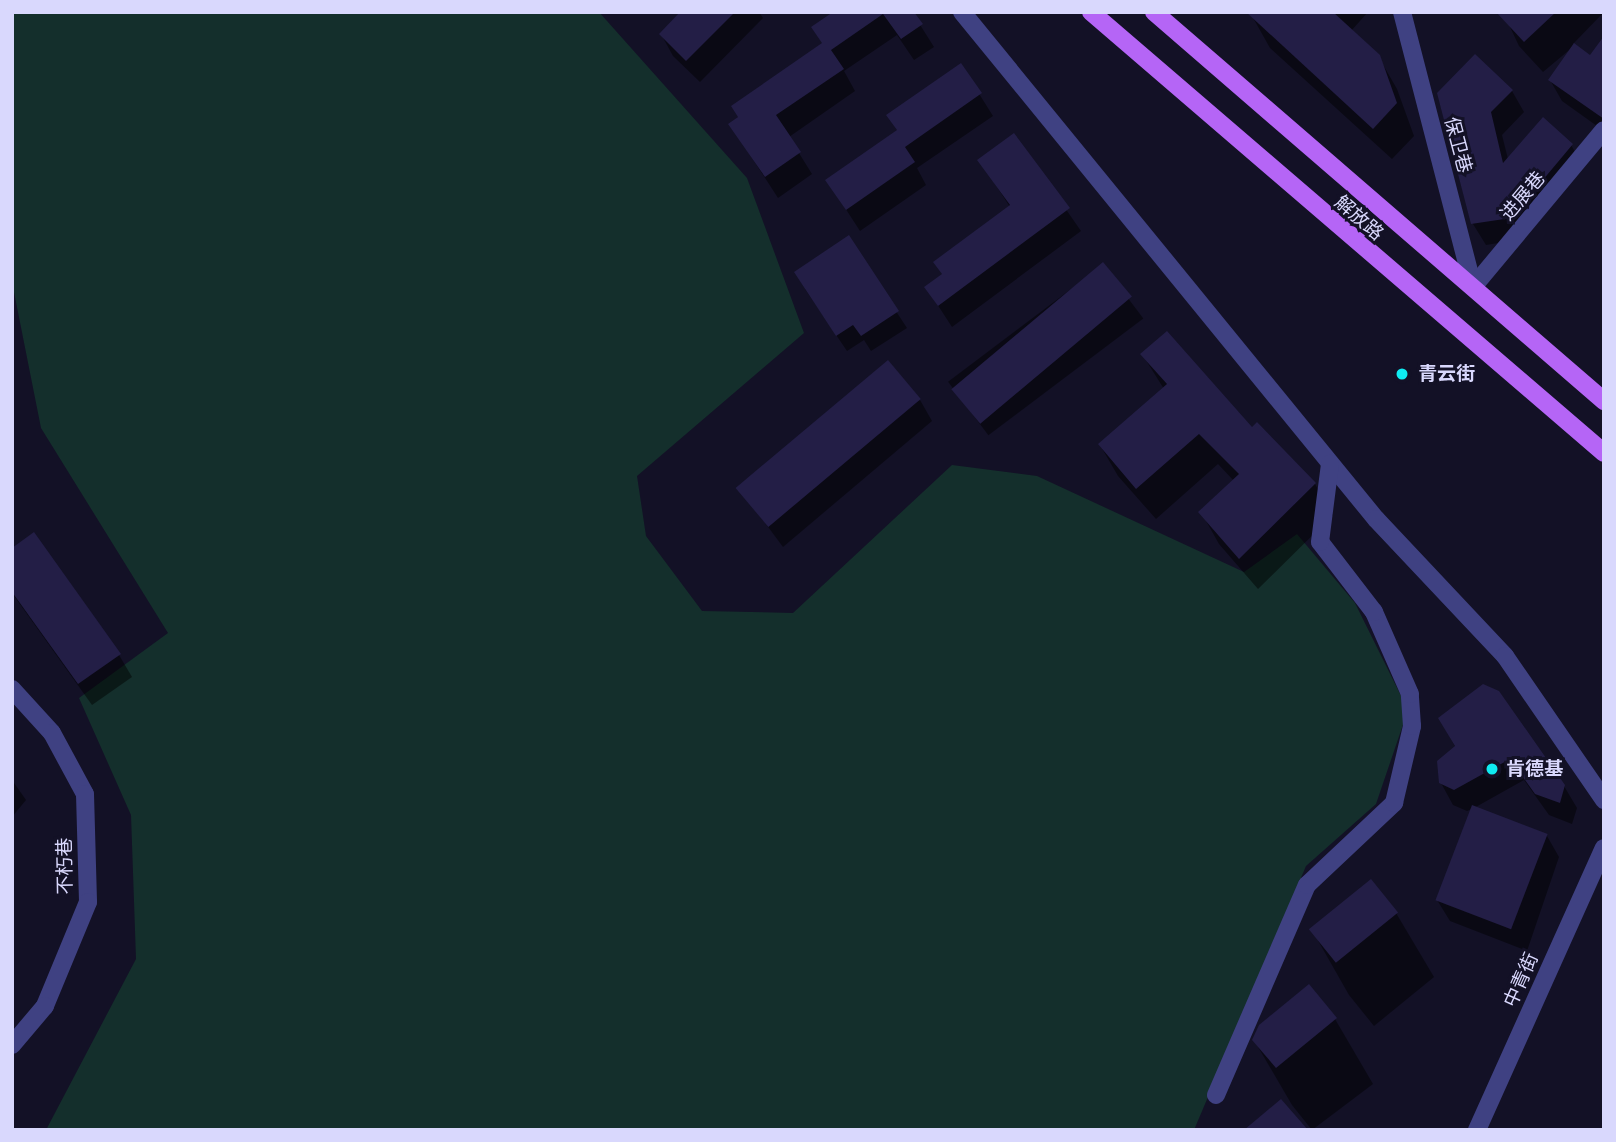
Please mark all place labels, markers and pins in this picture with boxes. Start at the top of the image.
place label: 青云街 [1418,363,1475,385]
marker: 青云街 [1392,364,1412,384]
place label: 肯德基 [1506,758,1563,780]
marker: 肯德基 [1484,761,1500,777]

